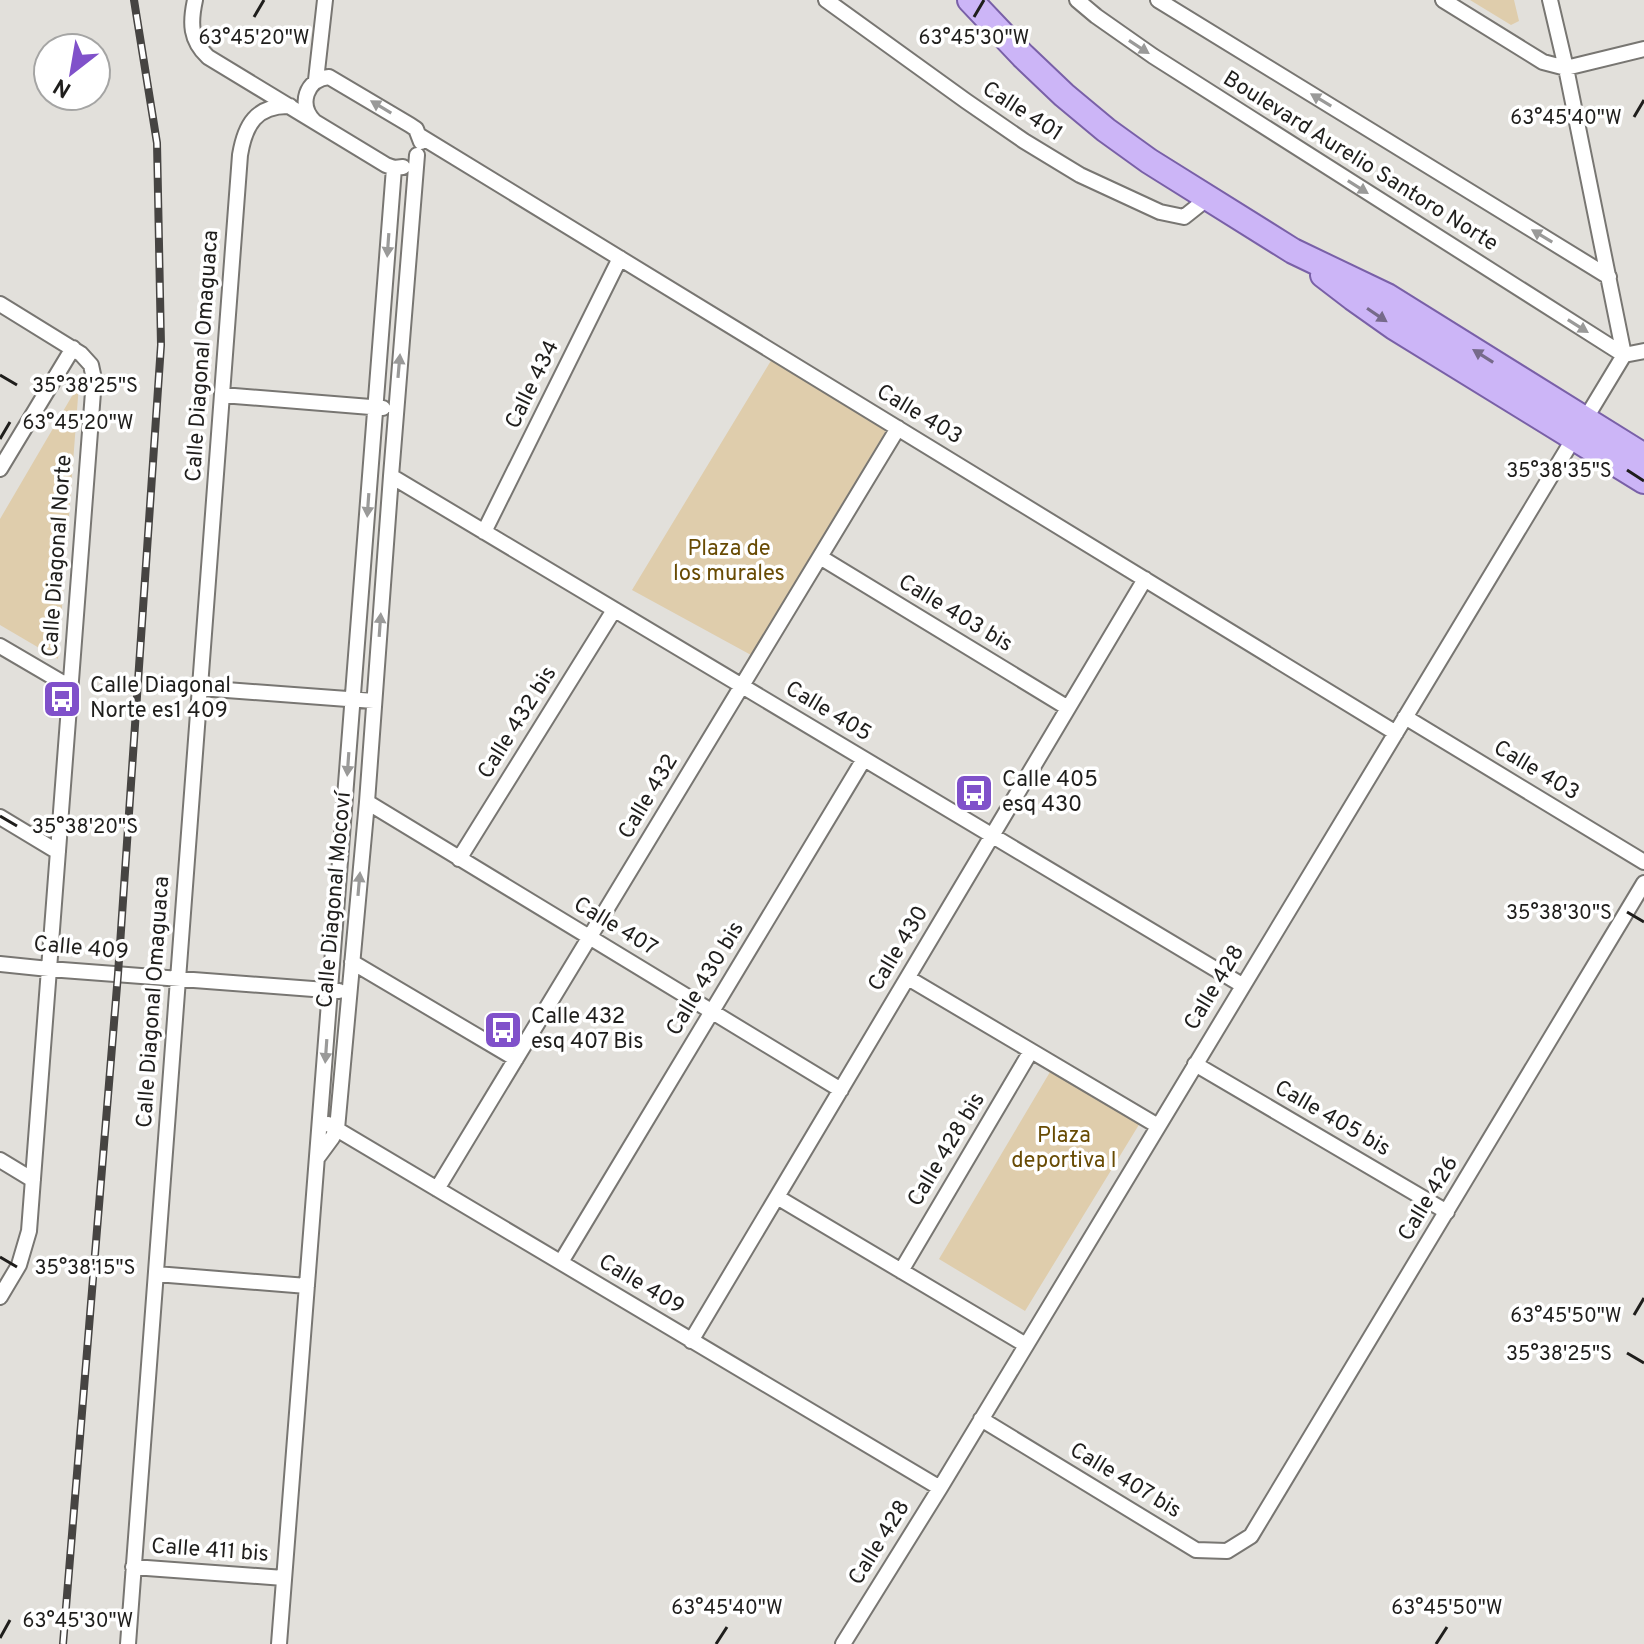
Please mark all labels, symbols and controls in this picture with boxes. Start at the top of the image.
text: 63°45'20"W [198,26,310,52]
text: 63°45'30"W [919,26,1029,52]
north arrow [32,32,112,112]
one-way arrow [1129,39,1150,54]
street label: Boulevard Aurelio Santoro Norte [1217,66,1503,258]
text: N [49,71,77,103]
street label: Calle 401 [977,76,1067,148]
one-way arrow [1310,93,1332,107]
one-way arrow [370,100,392,114]
text: 63°45'40"W [1510,106,1622,132]
one-way arrow [1348,179,1369,194]
street label: Calle Diagonal Omaguaca [181,229,225,483]
one-way arrow [1531,229,1553,243]
one-way arrow [381,233,394,258]
one-way arrow [1367,308,1388,323]
one-way arrow [1567,319,1589,333]
street label: Calle 434 [500,336,566,434]
one-way arrow [1472,349,1494,363]
one-way arrow [393,353,406,378]
text: 35°38'25"S [32,374,138,400]
street label: Calle 403 [871,379,967,451]
text: 63°45'20"W [22,411,134,437]
street label: Calle Diagonal Norte [37,454,79,658]
text: 35°38'35"S [1506,459,1612,485]
one-way arrow [361,492,374,517]
park label: Plaza de los murales [673,536,785,588]
street label: Calle 403 bis [893,569,1017,659]
one-way arrow [374,612,387,637]
street label: Calle 432 bis [473,662,563,784]
place label: Calle Diagonal Norte es1 409 [90,673,231,725]
street label: Calle 405 [780,676,876,748]
bus stop icon: Calle Diagonal Norte es1 409 [41,678,83,720]
street label: Calle 403 [1488,735,1584,807]
street label: Calle 432 [613,750,685,844]
one-way arrow [341,752,354,777]
place label: Calle 405 esq 430 [1002,767,1098,819]
bus stop icon: Calle 405 esq 430 [953,772,995,814]
street label: Calle Diagonal Mocoví [312,788,358,1009]
text: 35°38'20"S [32,815,138,841]
one-way arrow [353,871,366,896]
street label: Calle Diagonal Omaguaca [132,875,176,1129]
street label: Calle 407 [568,891,662,963]
street label: Calle 430 [863,901,935,997]
text: 35°38'30"S [1506,901,1612,927]
street label: Calle 430 bis [661,917,751,1041]
street label: Calle 409 [32,931,130,967]
street label: Calle 428 [1179,940,1251,1036]
place label: Calle 432 esq 407 Bis [531,1004,644,1056]
bus stop icon: Calle 432 esq 407 Bis [482,1009,524,1051]
one-way arrow [319,1039,332,1064]
street label: Calle 405 bis [1269,1075,1395,1163]
street label: Calle 428 bis [902,1088,992,1212]
park label: Plaza deportiva I [1011,1123,1117,1175]
street label: Calle 426 [1393,1151,1465,1247]
street label: Calle 409 [593,1249,689,1321]
text: 35°38'15"S [34,1256,136,1282]
text: 63°45'50"W [1510,1304,1622,1330]
text: 35°38'25"S [1506,1342,1612,1368]
street label: Calle 407 bis [1064,1437,1186,1525]
street label: Calle 428 [843,1496,917,1590]
street label: Calle 411 bis [150,1533,270,1569]
text: 63°45'40"W [671,1596,783,1622]
text: 63°45'50"W [1391,1596,1503,1622]
text: 63°45'30"W [23,1609,133,1635]

